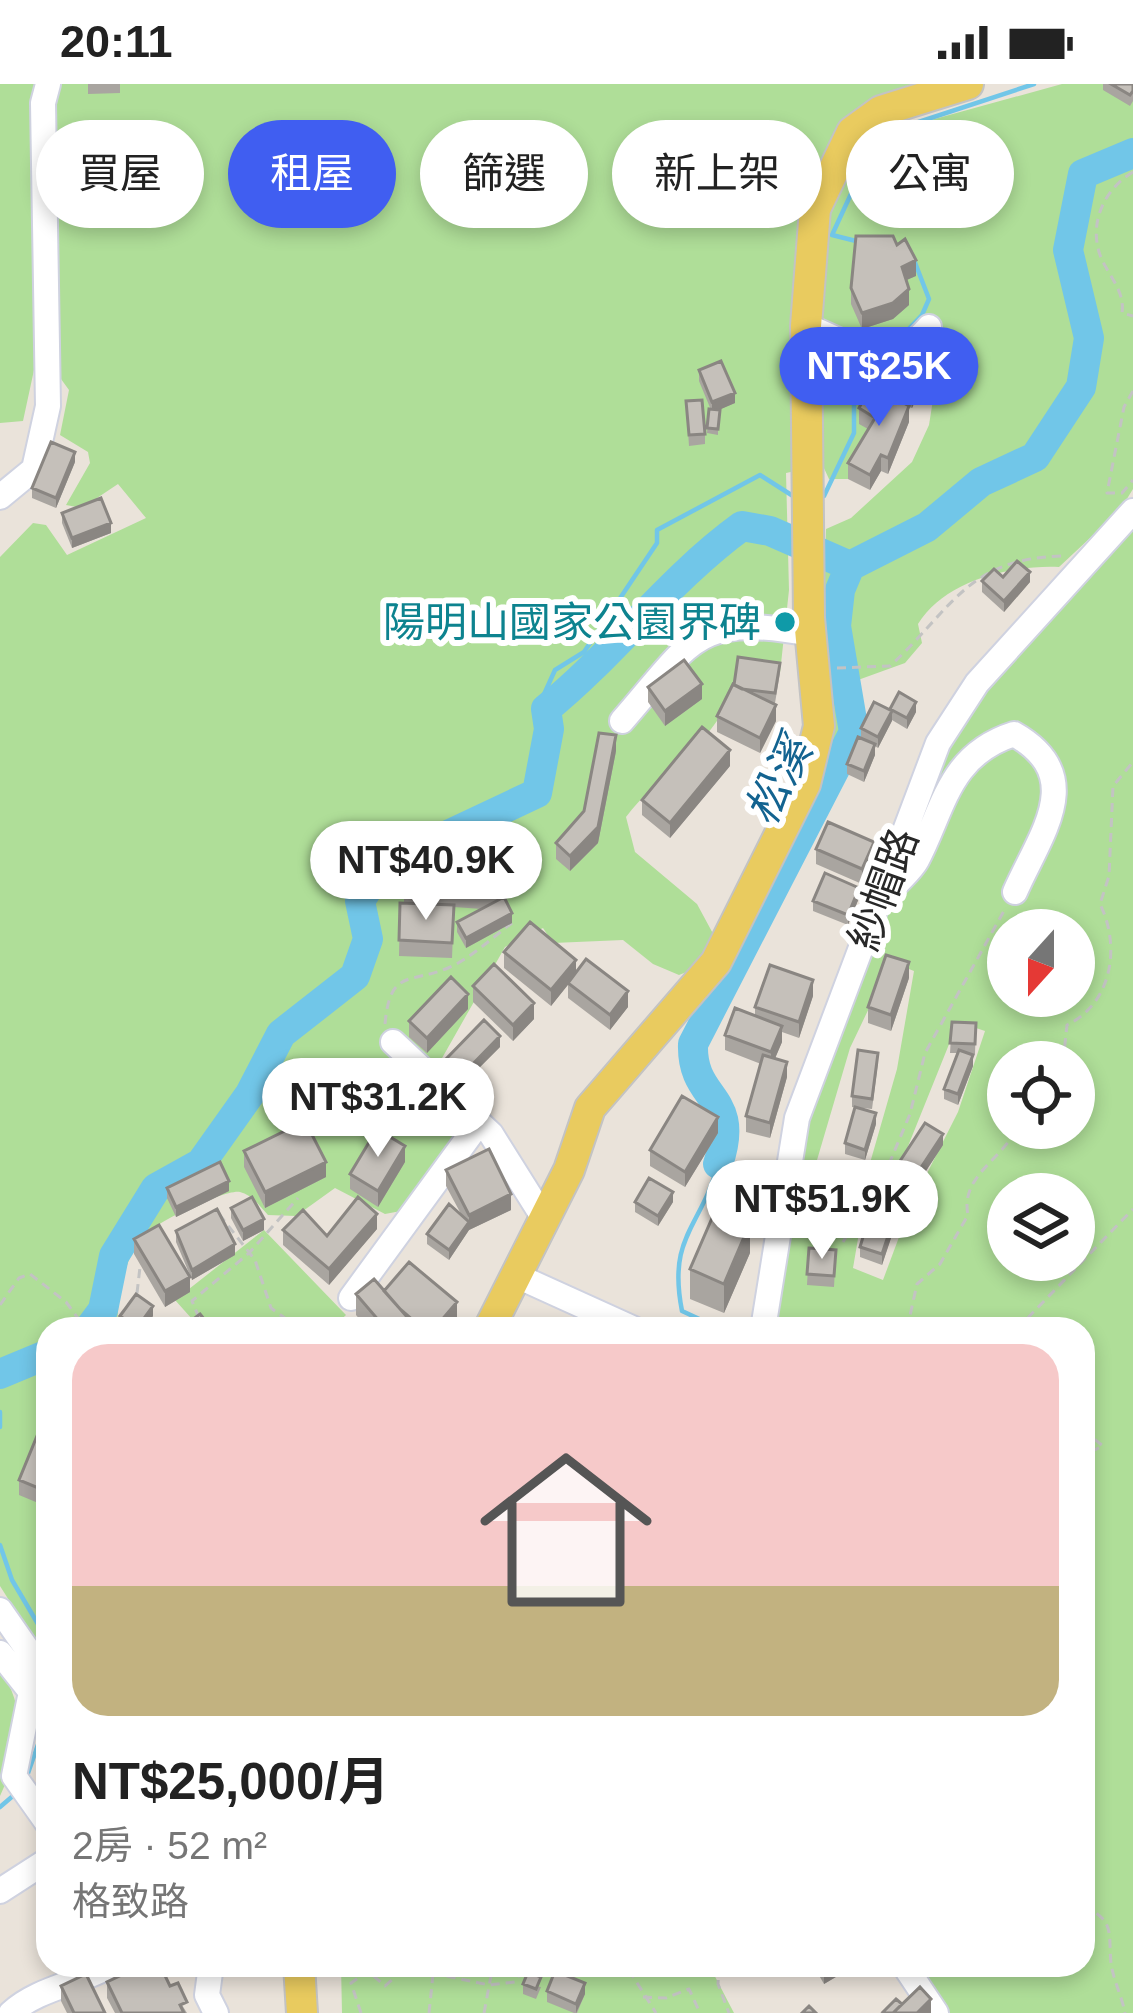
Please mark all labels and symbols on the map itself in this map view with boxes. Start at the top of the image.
pin: NT$25K [781,327,977,429]
place label: 陽明山國家公園界碑 [383,599,761,646]
marker: 陽明山國家公園界碑 [772,609,798,635]
water label: 松溪 [735,724,824,833]
pin: NT$40.9K [302,821,550,923]
street label: 紗帽路 [840,822,927,956]
north arrow [987,909,1095,1017]
pin: NT$31.2K [254,1058,502,1160]
pin: NT$51.9K [698,1160,946,1262]

